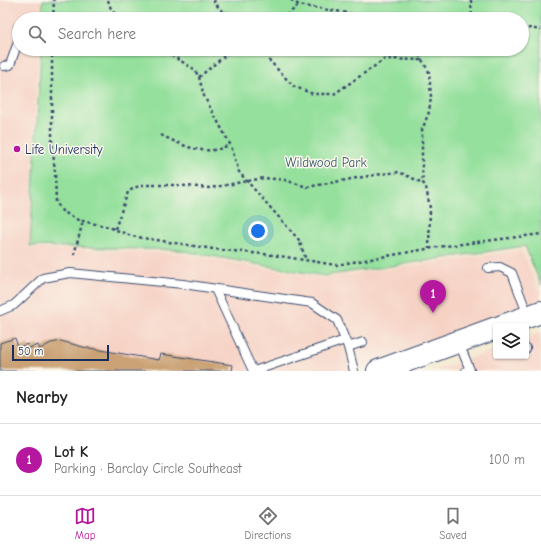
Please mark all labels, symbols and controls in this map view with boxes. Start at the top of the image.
search box [12,12,529,56]
icon: search [26,23,48,45]
text: Search here [58,25,136,43]
place label: Life University [25,142,103,157]
marker: Life University [12,144,22,154]
park label: Wildwood Park [285,155,367,170]
your location [248,221,268,241]
pin: 1 [420,280,446,313]
map controls [493,323,529,359]
button: layers [493,323,529,359]
scale bar [12,343,109,362]
text: 50 m [18,345,43,358]
text: Nearby [16,388,67,407]
text: Lot K [54,443,88,461]
text: 1 [26,452,32,467]
text: 100 m [489,452,525,467]
text: Parking · Barclay Circle Southeast [54,461,242,476]
tab: Map [74,505,96,542]
tab: Directions [244,505,291,542]
tab: Saved [439,505,467,542]

